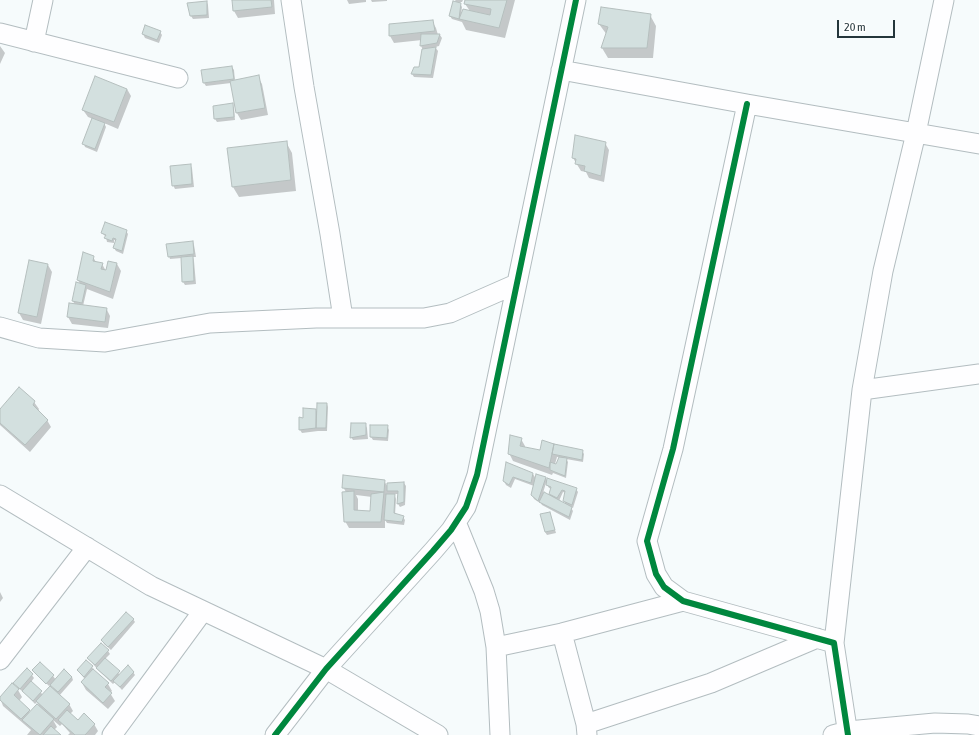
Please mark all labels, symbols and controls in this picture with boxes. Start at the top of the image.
scale bar [839,12,897,38]
text: 20 m [844,20,866,34]

